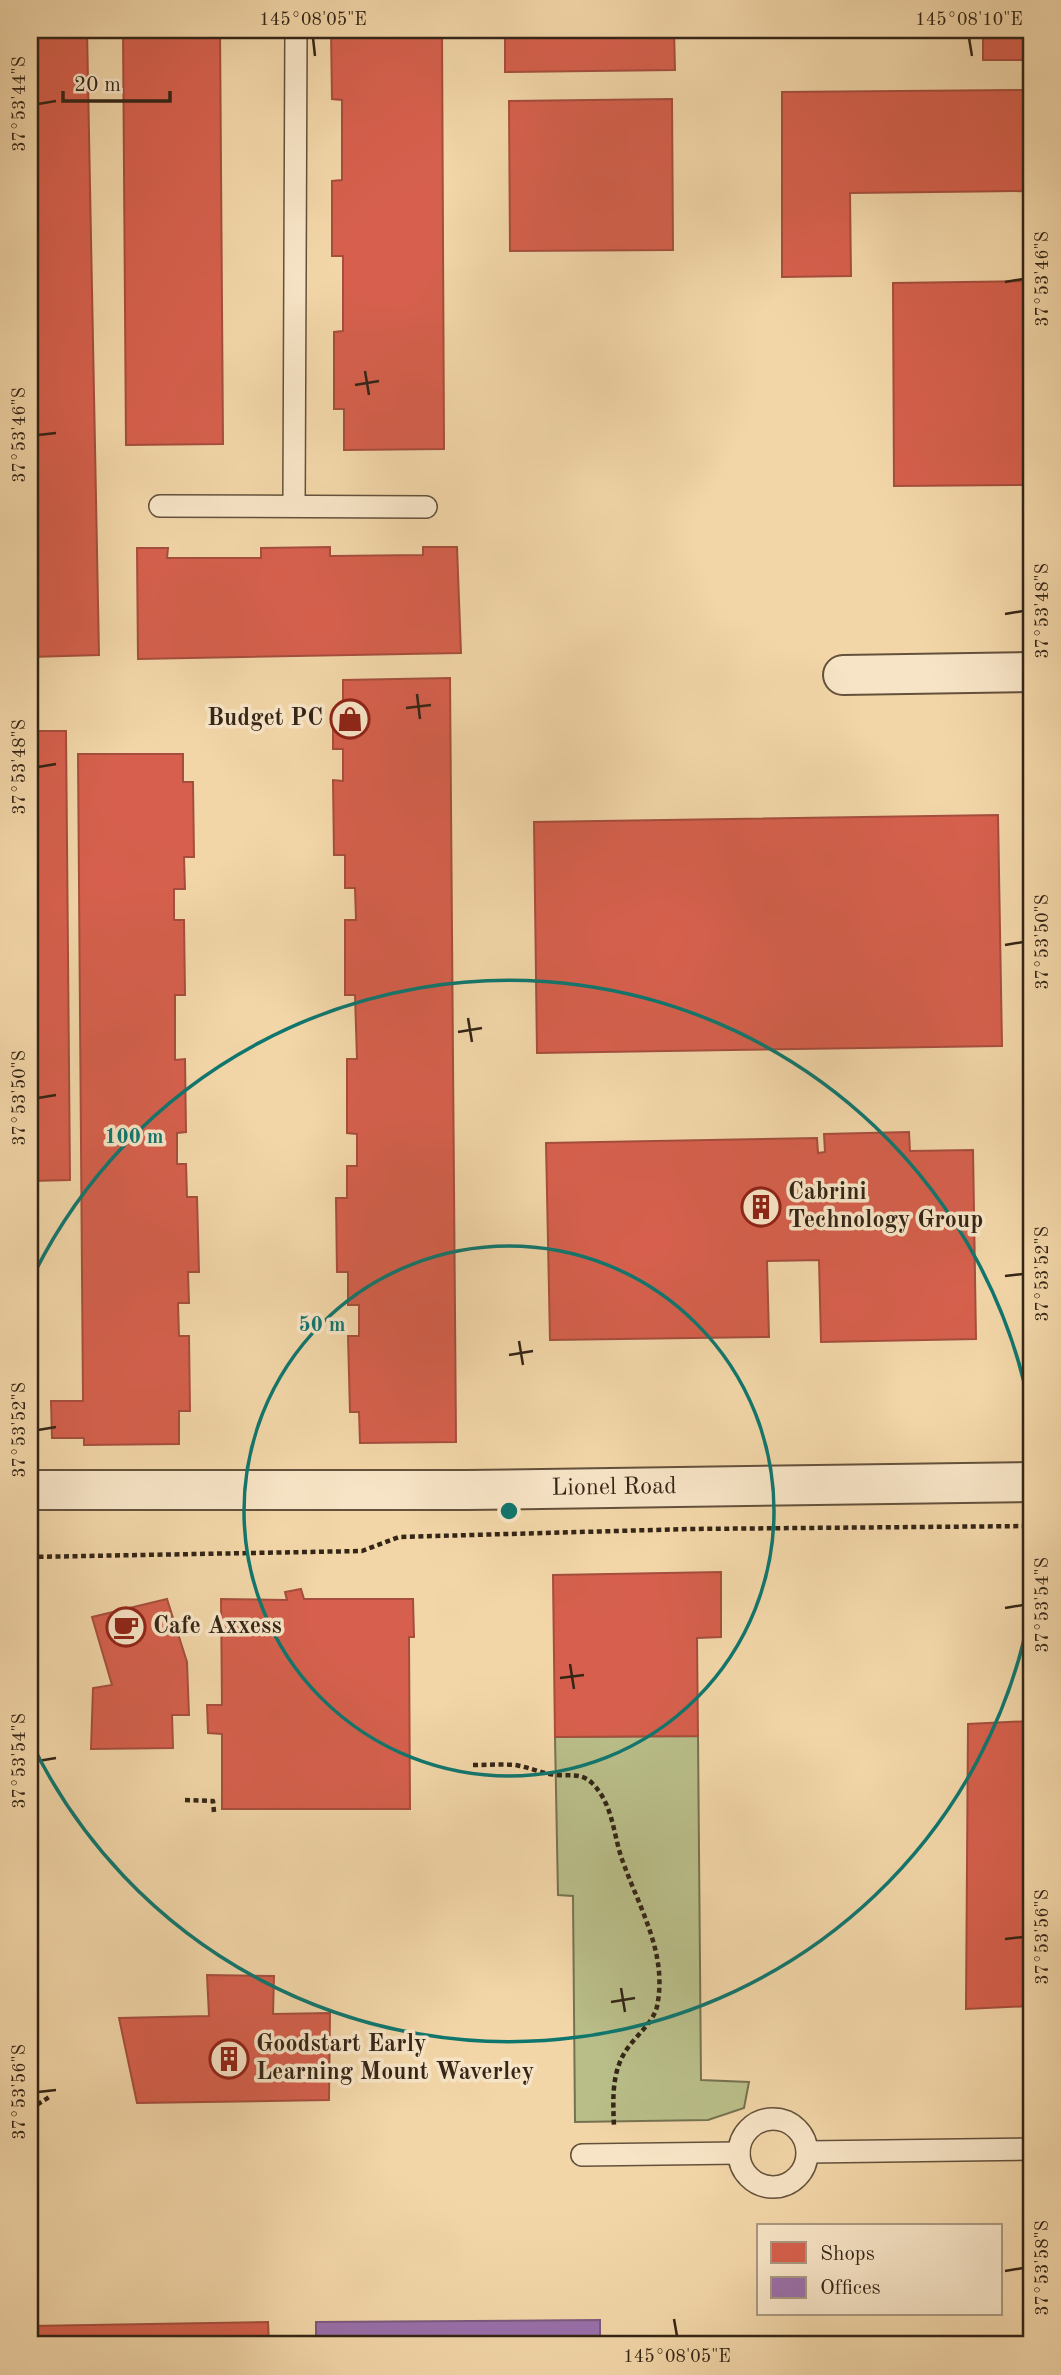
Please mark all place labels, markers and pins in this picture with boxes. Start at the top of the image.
shop icon: Budget PC [329,698,371,740]
place label: Budget PC [207,707,323,731]
place label: Cabrini Technology Group [788,1181,983,1233]
building icon: Cabrini Technology Group [740,1186,782,1228]
centre of rings [497,1499,521,1523]
cafe icon: Cafe Axxess [105,1606,147,1648]
place label: Cafe Axxess [153,1615,282,1639]
place label: Goodstart Early Learning Mount Waverley [256,2033,534,2085]
building icon: Goodstart Early Learning Mount Waverley [208,2038,250,2080]

